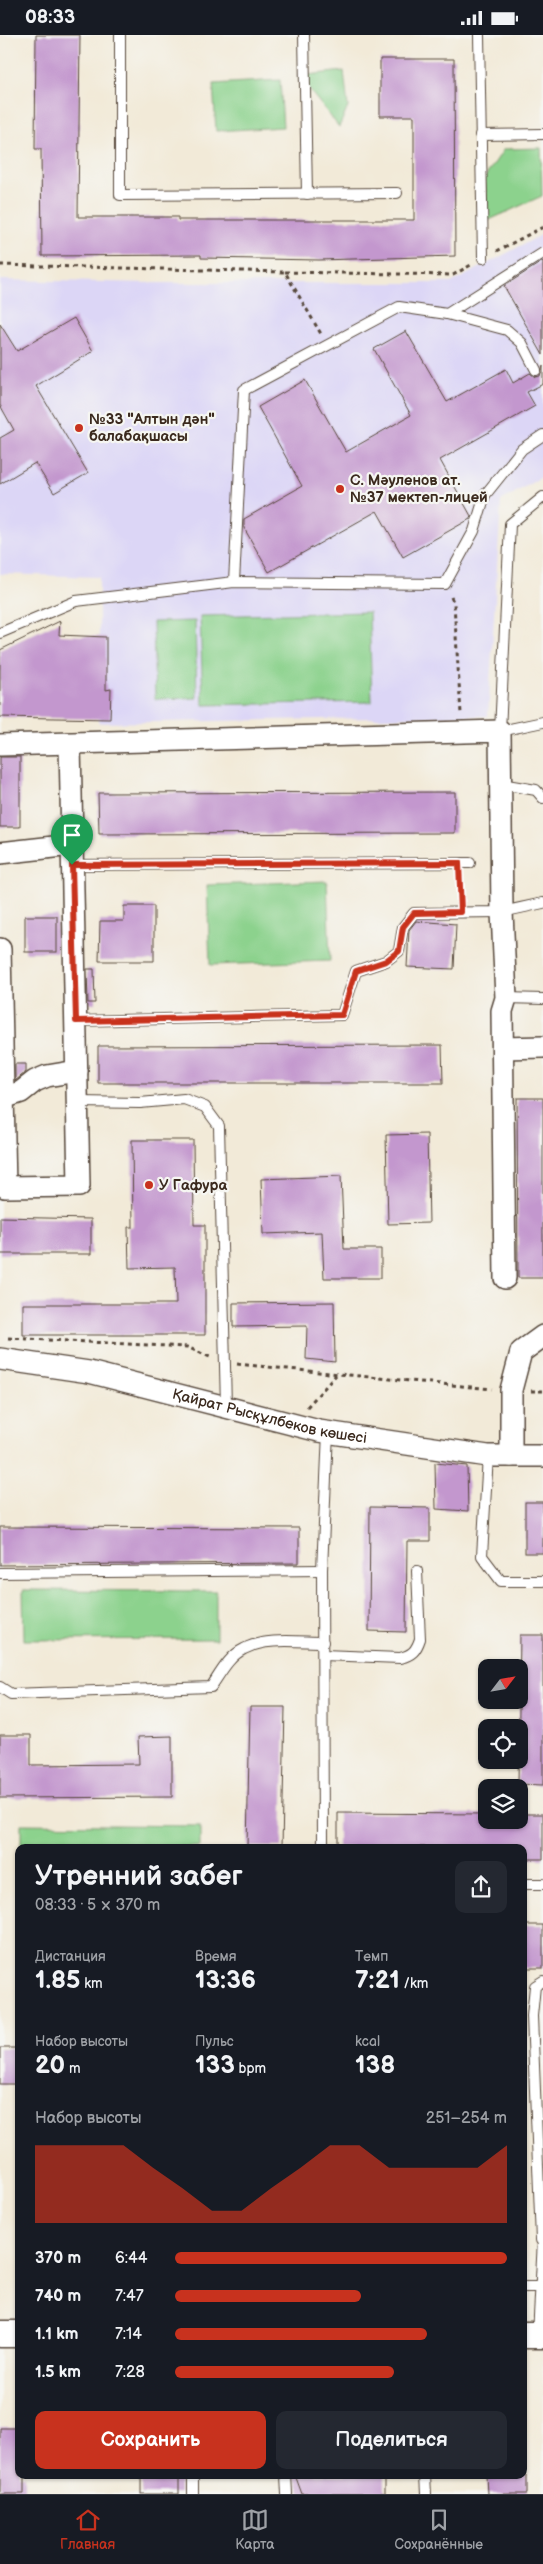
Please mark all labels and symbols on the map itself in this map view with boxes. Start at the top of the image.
place label: №33 "Алтын дән" балабақшасы [89,410,215,446]
marker: №33 "Алтын дән" балабақшасы [73,422,85,434]
place label: С. Мәуленов ат. №37 мектеп-лицей [350,471,488,507]
marker: С. Мәуленов ат. №37 мектеп-лицей [334,483,346,495]
pin [51,814,93,865]
place label: У Гафура [159,1176,227,1195]
marker: У Гафура [143,1179,155,1191]
street label: Қайрат Рысқұлбеков көшесі [170,1385,368,1448]
north arrow [478,1659,528,1709]

